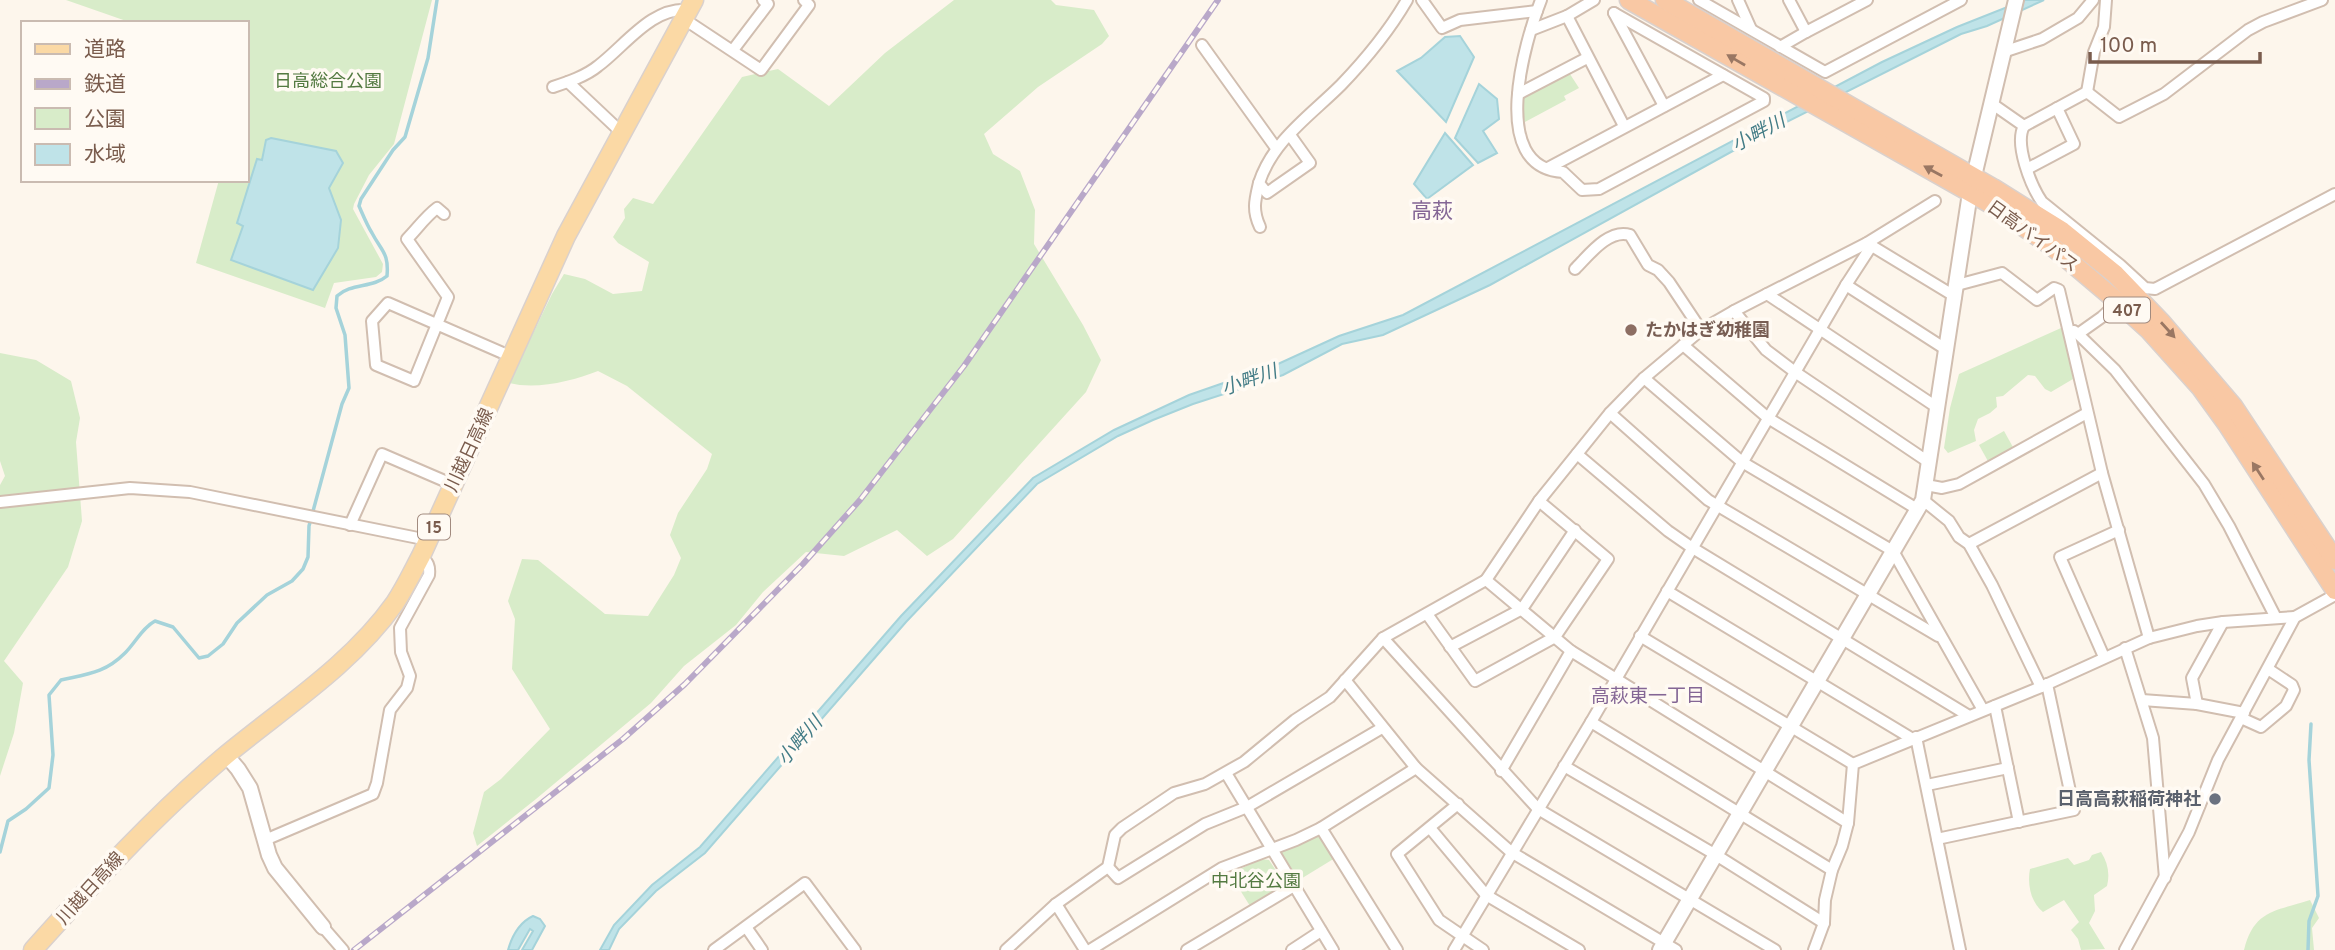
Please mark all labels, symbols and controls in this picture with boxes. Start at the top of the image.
legend [21,21,248,182]
scale bar [2090,21,2260,65]
text: 100 m [2100,33,2157,60]
text: 道路 [84,37,126,64]
one-way arrow [1726,54,1745,66]
park label: 日高総合公園 [274,71,382,94]
text: 鉄道 [84,72,126,99]
text: 公園 [84,107,126,134]
water label: 小畔川 [1728,109,1791,158]
text: 水域 [84,142,126,169]
one-way arrow [1923,165,1942,177]
street label: 日高バイパス [1982,196,2082,278]
district label: 高萩 [1411,199,1453,226]
road number: 407 [2104,298,2150,322]
place label: たかはぎ幼稚園 [1645,320,1770,343]
one-way arrow [2160,321,2175,338]
marker: たかはぎ幼稚園 [1623,322,1639,338]
water label: 小畔川 [1219,360,1282,402]
street label: 川越日高線 [441,405,500,496]
one-way arrow [2251,462,2265,480]
road number: 15 [418,514,450,540]
district label: 高萩東一丁目 [1591,685,1705,709]
water label: 小畔川 [773,710,830,771]
place label: 日高高萩稲荷神社 [2057,789,2201,812]
marker: 日高高萩稲荷神社 [2207,791,2223,807]
street label: 川越日高線 [52,848,130,930]
park label: 中北谷公園 [1211,871,1301,894]

